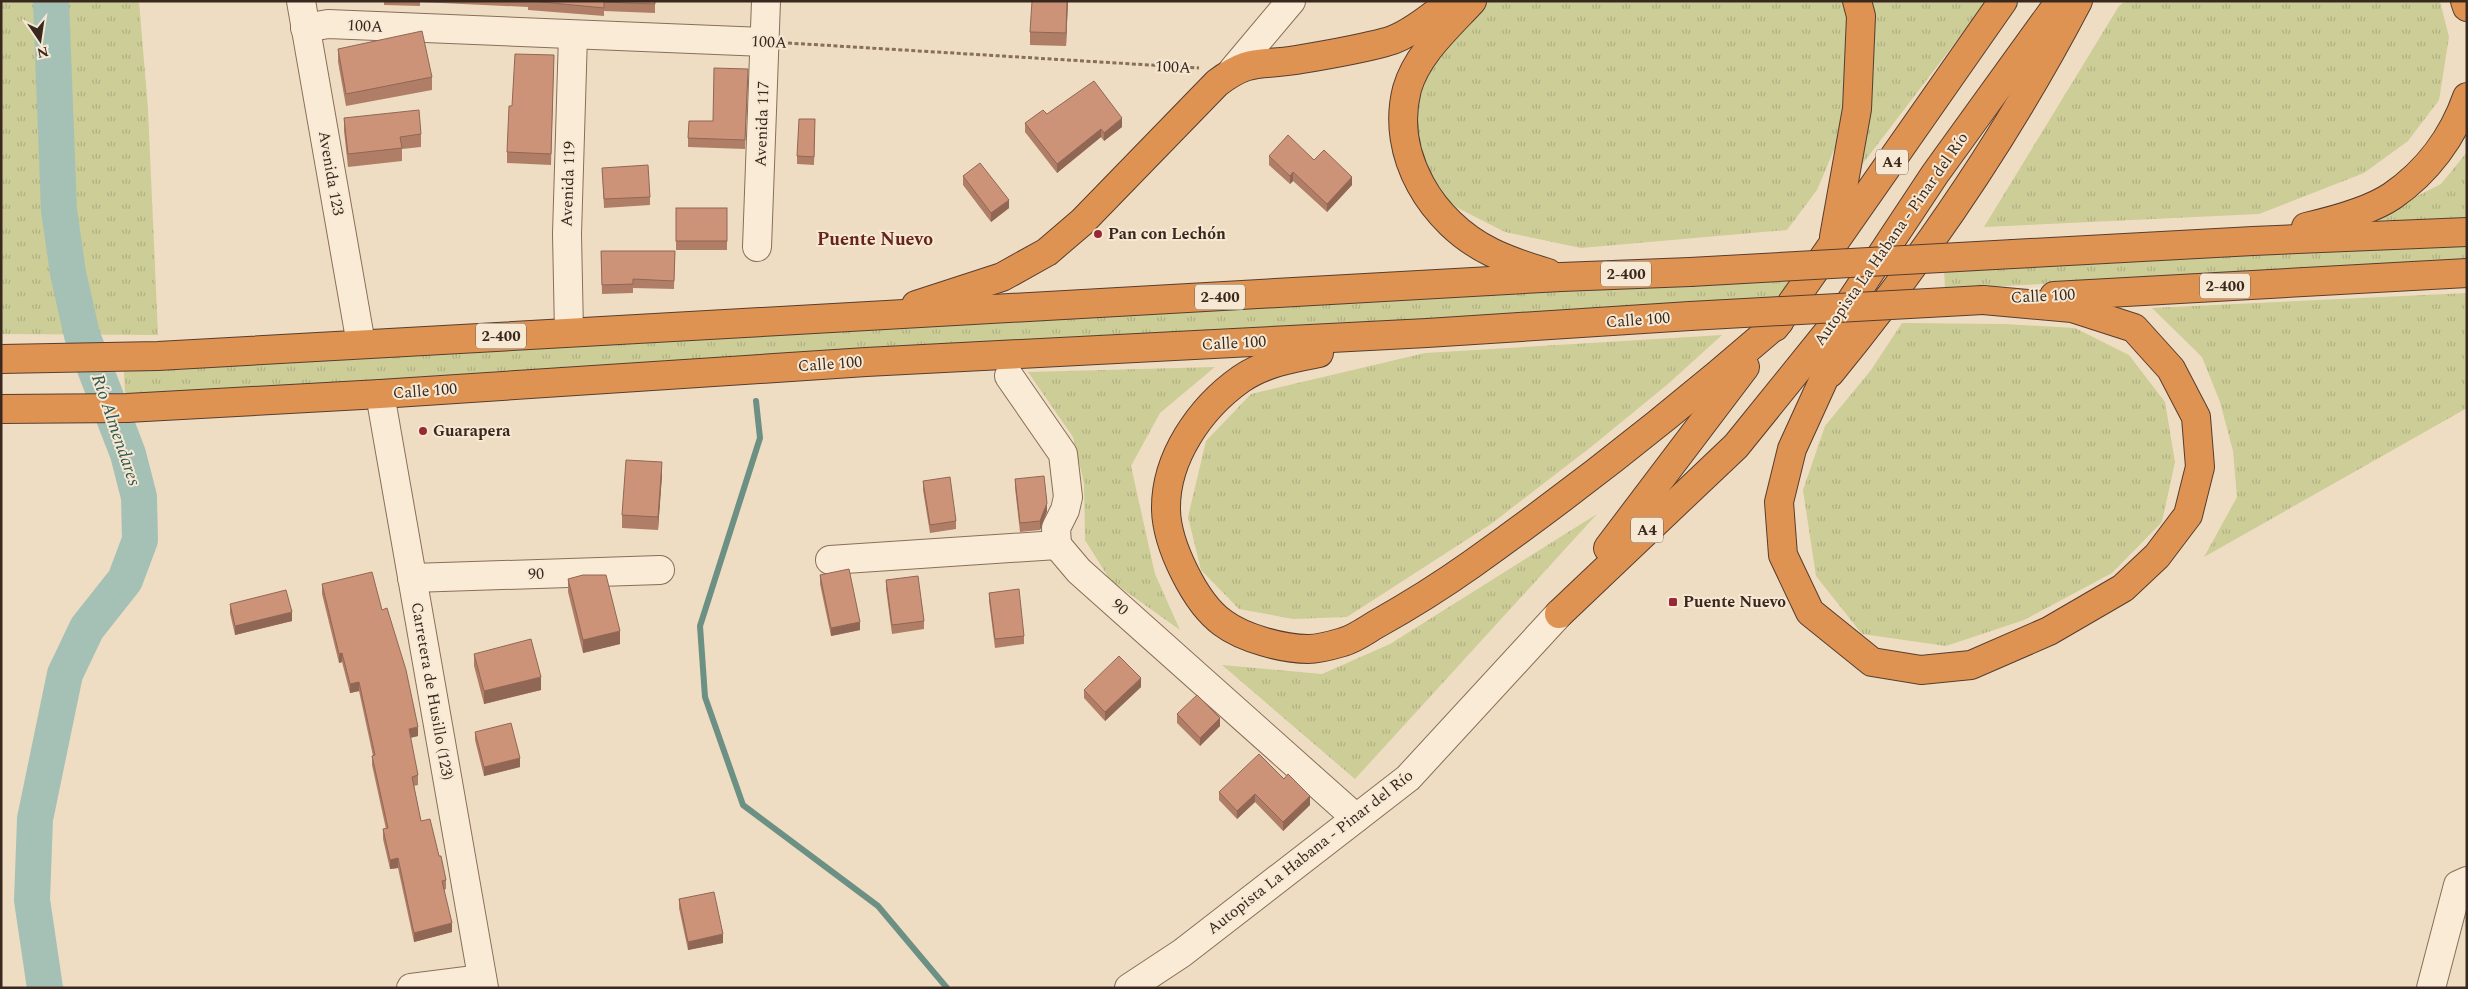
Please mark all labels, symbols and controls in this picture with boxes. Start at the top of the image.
street label: 100A [346,13,384,39]
north arrow [15,15,65,65]
street label: 100A [750,29,788,55]
text: N [35,41,51,64]
street label: 100A [1154,54,1192,80]
street label: Avenida 117 [749,81,775,167]
street label: Autopista La Habana - Pinar del Río [1808,127,1974,351]
street label: Avenida 123 [312,129,350,217]
street label: Avenida 119 [555,141,581,227]
road number: A4 [1876,150,1908,174]
place label: Pan con Lechón [1108,222,1226,246]
district label: Puente Nuevo [817,226,933,253]
marker: Pan con Lechón [1092,228,1104,240]
road number: 2-400 [1601,262,1651,286]
road number: 2-400 [2200,274,2250,298]
street label: Calle 100 [2010,282,2076,310]
road number: 2-400 [1195,284,1245,310]
street label: Calle 100 [1605,306,1671,334]
road number: 2-400 [476,324,526,348]
street label: Calle 100 [1201,329,1267,357]
street label: Calle 100 [797,350,863,378]
water label: Río Almendares [84,371,148,490]
street label: Calle 100 [392,377,458,405]
place label: Guarapera [433,419,511,443]
marker: Guarapera [417,425,429,437]
road number: A4 [1631,518,1663,542]
street label: 90 [528,562,544,586]
place label: Puente Nuevo [1683,590,1786,614]
street label: 90 [1106,593,1134,621]
marker: Puente Nuevo [1667,596,1679,608]
street label: Carretera de Husillo (123) [405,600,459,782]
street label: Autopista La Habana - Pinar del Río [1202,764,1418,940]

